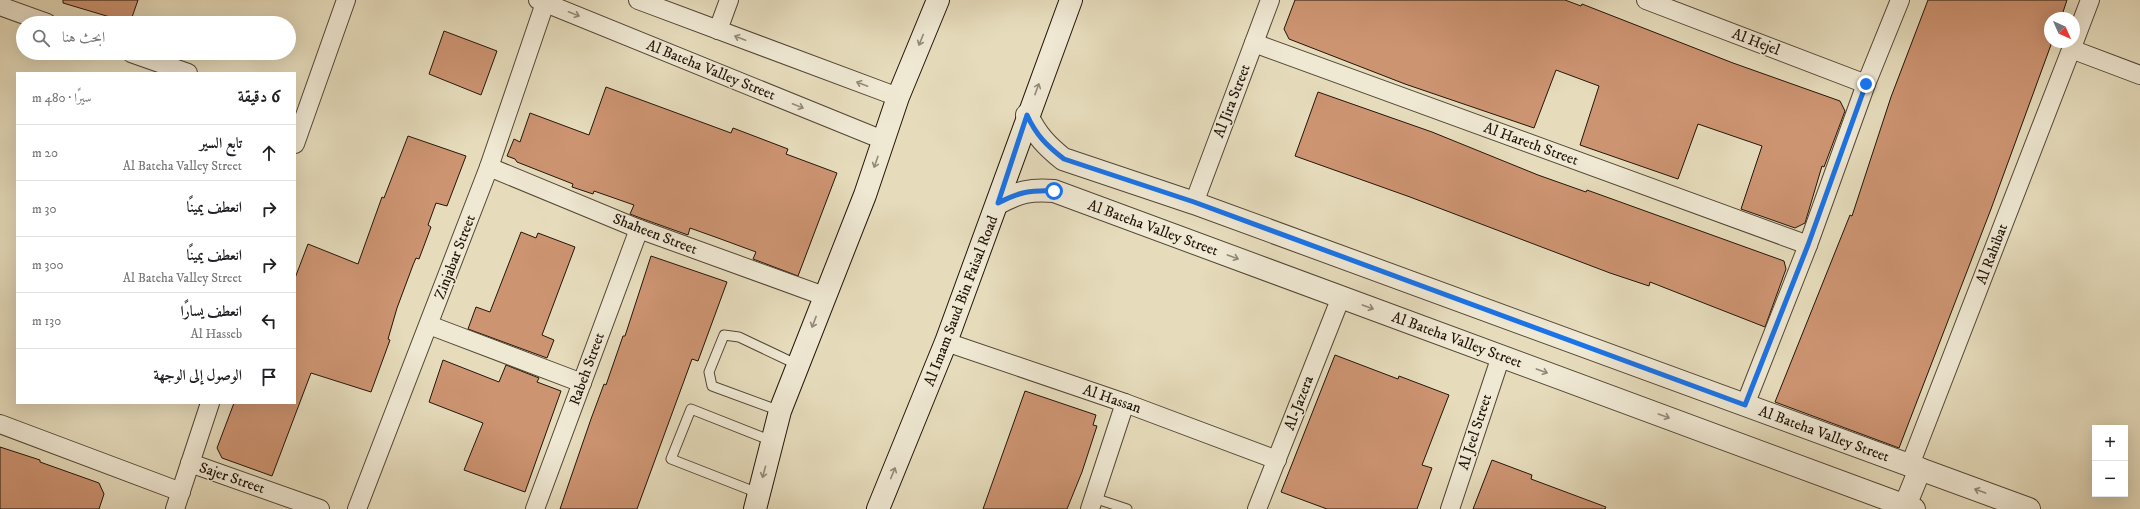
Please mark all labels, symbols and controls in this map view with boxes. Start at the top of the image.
one-way arrow [568,11,580,19]
north arrow [2044,12,2080,48]
search box [16,16,296,60]
street label: Al Hejel [1729,24,1783,60]
icon: search [30,27,52,49]
text: ابحث هنا [62,28,105,47]
one-way arrow [734,34,746,42]
one-way arrow [917,34,925,46]
street label: Al Bateha Valley Street [644,35,778,105]
street label: Al Jira Street [1209,61,1255,141]
route end [1857,75,1875,93]
one-way arrow [856,79,868,87]
one-way arrow [1034,84,1042,96]
text: 6 دقيقة [238,86,280,108]
text: سيرًا · 480 m [32,90,92,106]
one-way arrow [792,102,804,110]
street label: Al Hareth Street [1481,118,1581,170]
text: تابع السير [200,134,242,153]
icon: ahead [258,142,280,164]
text: 20 m [32,145,58,161]
one-way arrow [872,155,879,168]
text: Al Bateha Valley Street [123,158,242,174]
route start [1045,182,1063,200]
street label: Al Bateha Valley Street [1085,196,1221,261]
text: انعطف يمينًا [187,198,242,217]
icon: right [258,198,280,220]
text: 30 m [32,201,56,217]
street label: Shaheen Street [610,209,700,259]
street label: Zinjabar Street [430,212,480,302]
street label: Al Imam Saud Bin Faisal Road [920,213,1003,389]
street label: Al Rahibat [1972,221,2012,287]
text: انعطف يمينًا [187,246,242,265]
icon: right [258,254,280,276]
one-way arrow [1226,254,1238,262]
text: 300 m [32,257,63,273]
text: Al Bateha Valley Street [123,270,242,286]
text: انعطف يسارًا [181,302,242,321]
one-way arrow [1361,304,1374,311]
street label: Al Bateha Valley Street [1389,308,1525,373]
icon: left [258,310,280,332]
text: 130 m [32,313,61,329]
one-way arrow [810,316,817,329]
text: Al Hasseb [190,326,242,342]
street label: Rabeh Street [565,330,609,408]
text: الوصول إلى الوجهة [153,366,242,385]
icon: arrive [258,366,280,388]
one-way arrow [1536,368,1548,376]
street label: Al-Jazera [1280,372,1318,433]
street label: Al Hassan [1080,380,1144,418]
street label: Al Jeel Street [1454,392,1496,472]
street label: Al Bateha Valley Street [1756,402,1892,467]
one-way arrow [1658,413,1670,421]
map controls [2092,425,2128,497]
button: + [2092,425,2128,461]
street label: Sajer Street [197,458,268,498]
button: − [2092,461,2128,497]
one-way arrow [760,465,767,478]
one-way arrow [890,467,898,479]
one-way arrow [1974,486,1986,494]

